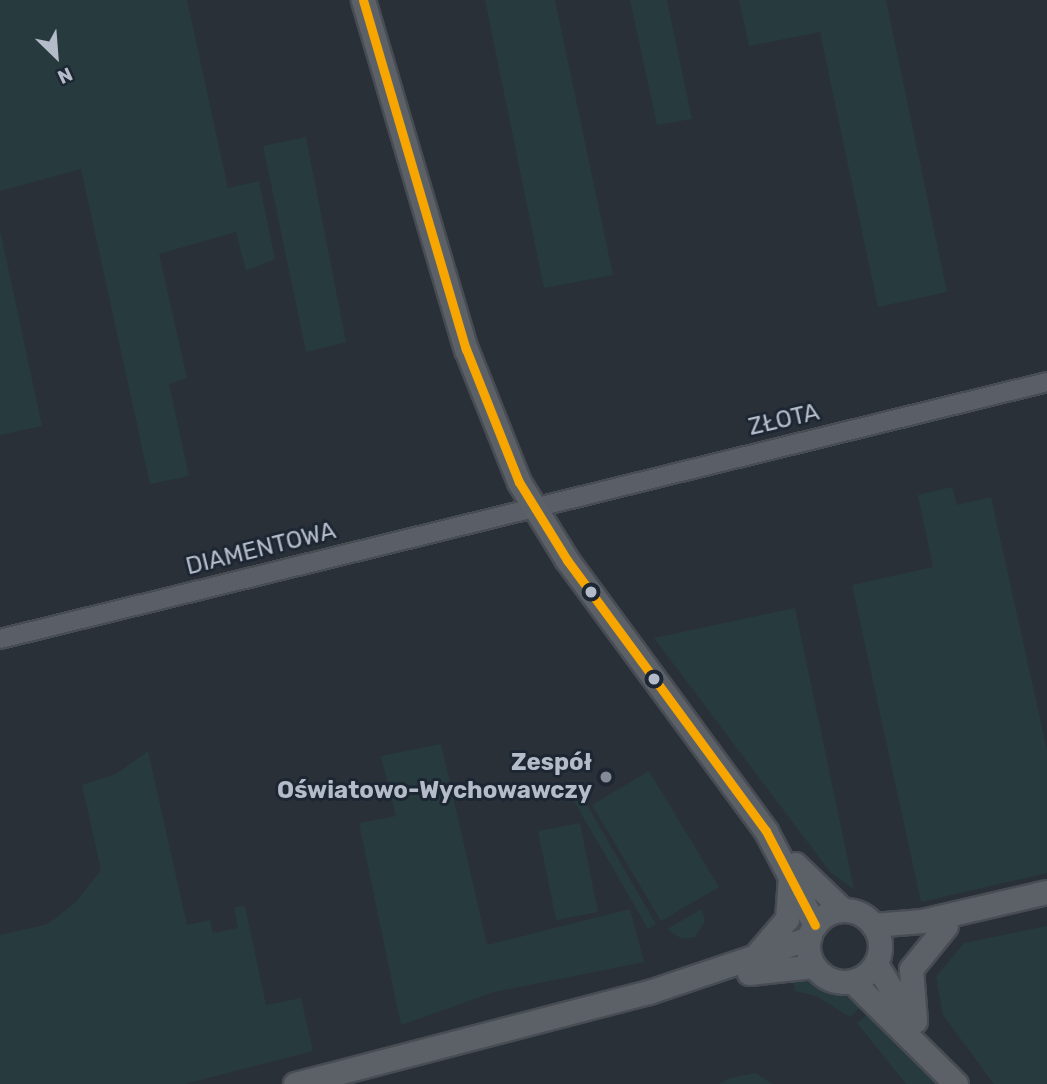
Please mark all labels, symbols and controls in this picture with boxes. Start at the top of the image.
north arrow [21,21,91,91]
text: N [54,62,76,89]
street label: ZŁOTA [746,398,822,442]
street label: DIAMENTOWA [183,516,339,582]
unlabelled marker [584,585,598,599]
unlabelled marker [647,672,661,686]
place label: Zespół Oświatowo-Wychowawczy [277,749,592,805]
marker: Zespół Oświatowo-Wychowawczy [598,769,614,785]

